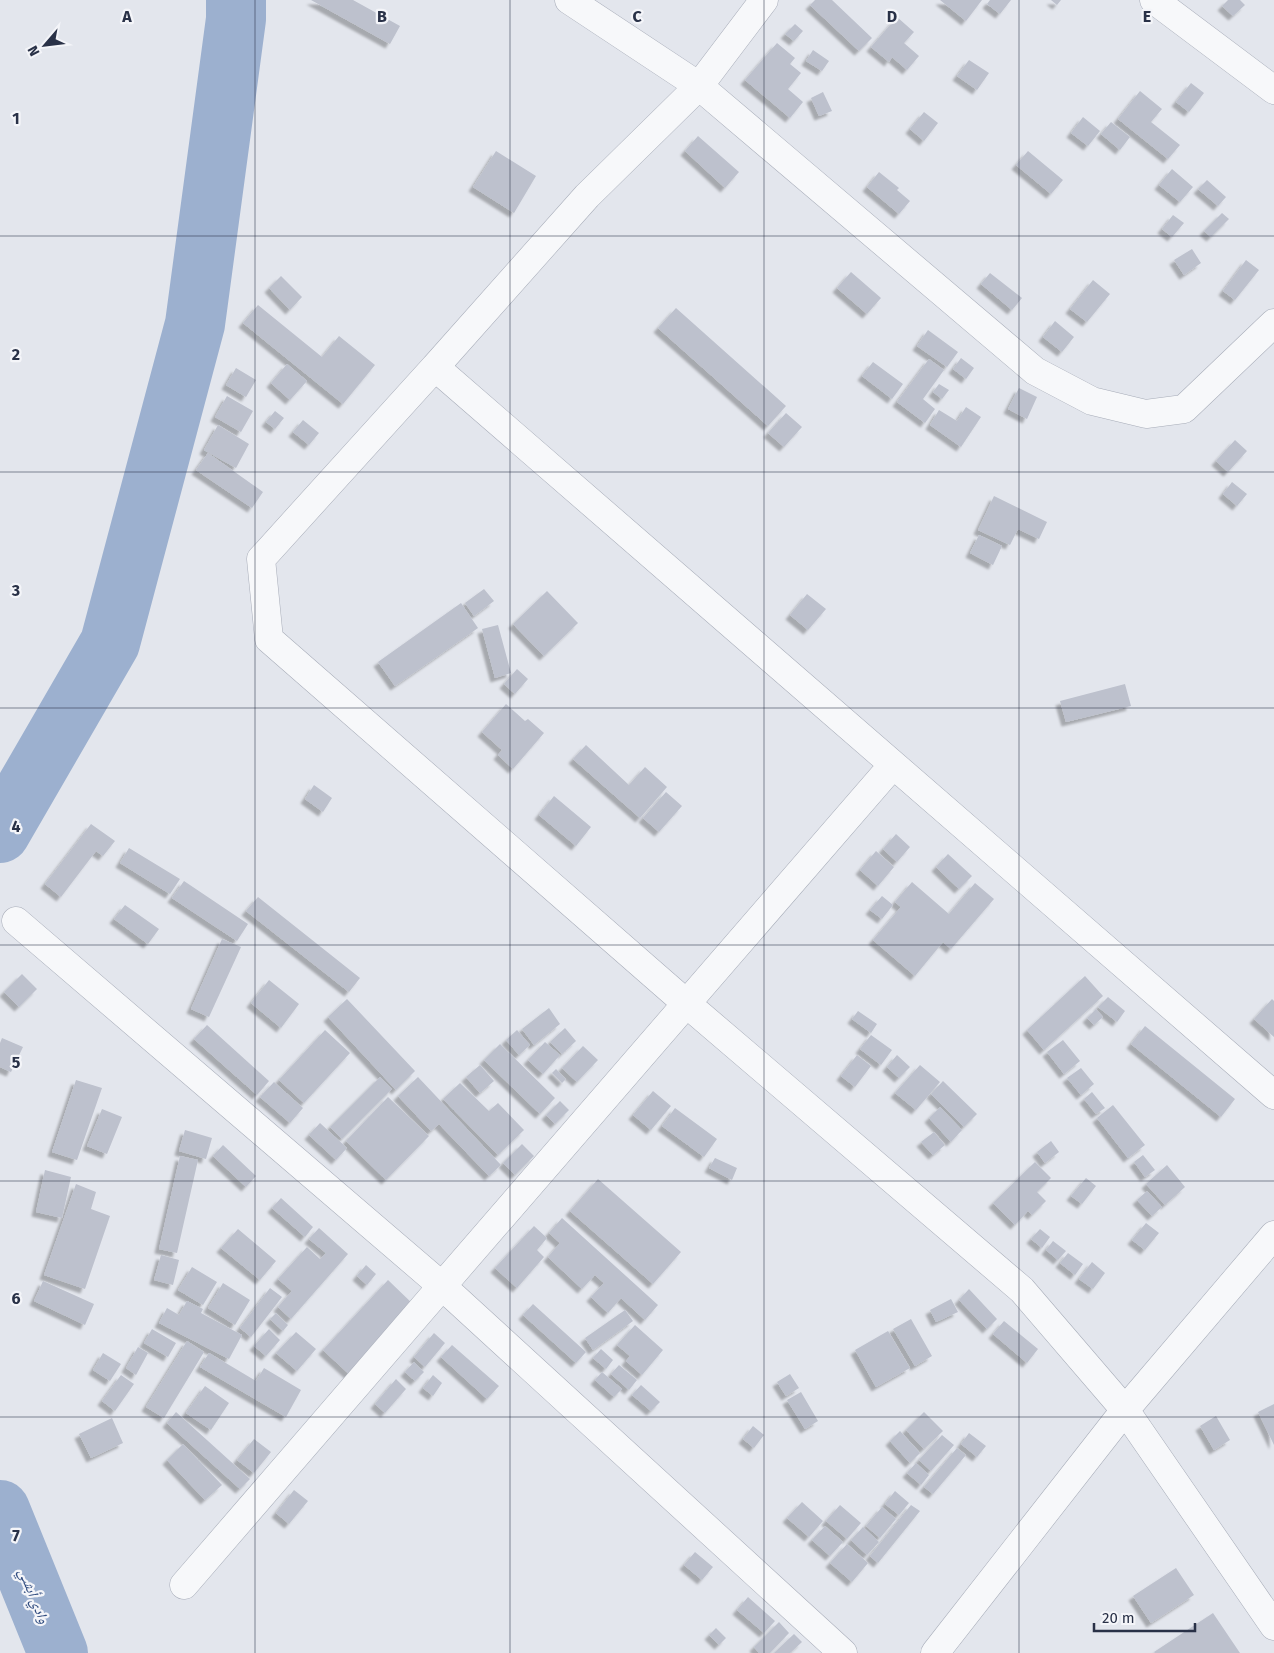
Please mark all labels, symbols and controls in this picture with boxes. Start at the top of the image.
text: A [121,7,132,26]
text: B [377,7,387,26]
text: C [632,7,642,26]
text: D [887,7,897,26]
text: E [1143,7,1151,26]
north arrow [20,20,70,70]
text: N [24,43,44,59]
text: 1 [12,109,20,128]
text: 2 [12,345,20,364]
text: 3 [11,581,20,600]
text: 4 [11,817,21,836]
text: 5 [12,1053,21,1072]
text: 6 [11,1289,21,1308]
text: 7 [12,1526,20,1545]
water label: وادي أبشي [12,1566,53,1627]
scale bar [1094,1600,1195,1632]
text: 20 m [1102,1609,1135,1627]

